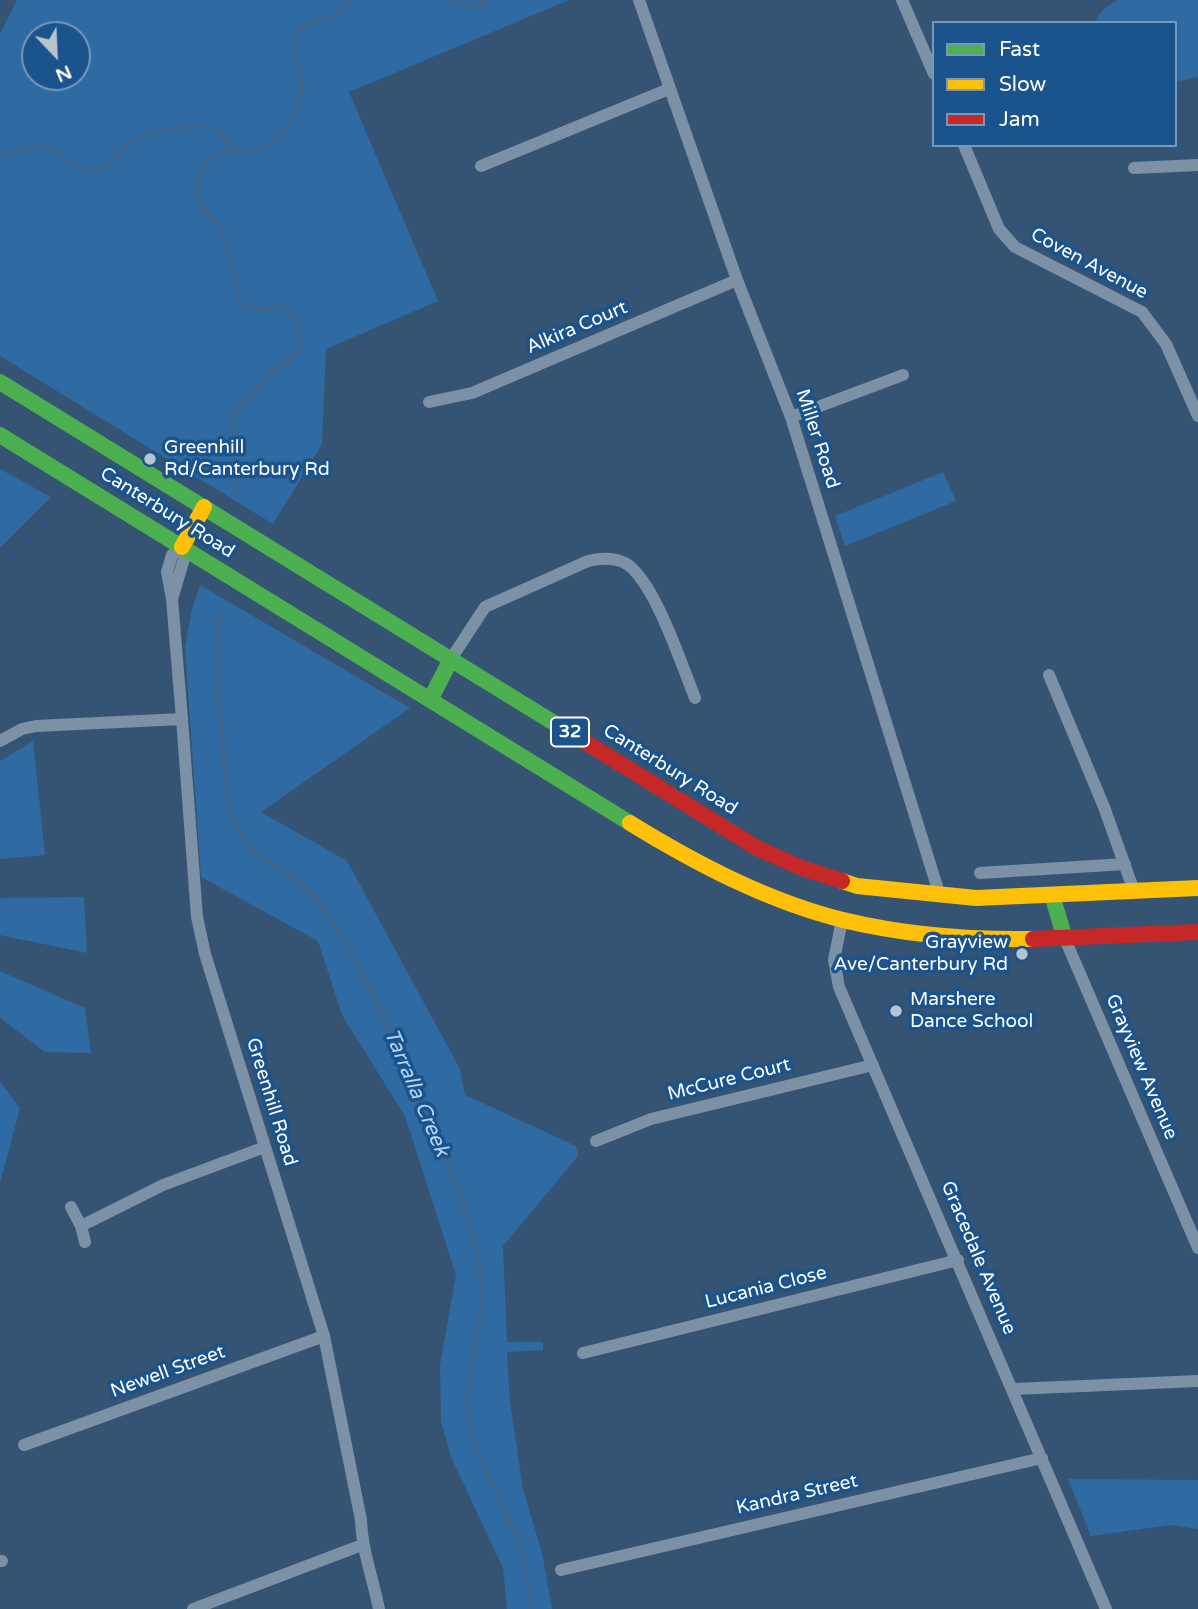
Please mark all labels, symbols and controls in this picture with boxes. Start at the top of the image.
north arrow [21,21,91,91]
legend [932,21,1177,147]
text: Fast [999,37,1040,62]
text: N [52,60,75,87]
text: Slow [999,72,1046,97]
text: Jam [999,107,1040,132]
street label: Coven Avenue [1026,224,1152,304]
street label: Alkira Court [523,297,631,359]
street label: Miller Road [790,386,844,492]
place label: Greenhill Rd/Canterbury Rd [164,437,330,481]
marker: Greenhill Rd/Canterbury Rd [142,451,158,467]
street label: Canterbury Road [96,462,238,564]
road number: 32 [551,718,589,746]
street label: Canterbury Road [599,719,741,821]
place label: Grayview Ave/Canterbury Rd [834,932,1008,976]
marker: Grayview Ave/Canterbury Rd [1014,946,1030,962]
place label: Marshere Dance School [910,989,1033,1033]
street label: Grayview Avenue [1100,991,1182,1143]
marker: Marshere Dance School [888,1003,904,1019]
water label: Tarralla Creek [378,1026,454,1160]
street label: Greenhill Road [241,1035,301,1169]
street label: McCure Court [665,1054,793,1106]
street label: Gracedale Avenue [935,1178,1021,1338]
street label: Lucania Close [703,1262,829,1314]
street label: Newell Street [108,1341,228,1403]
street label: Kandra Street [734,1470,860,1520]

